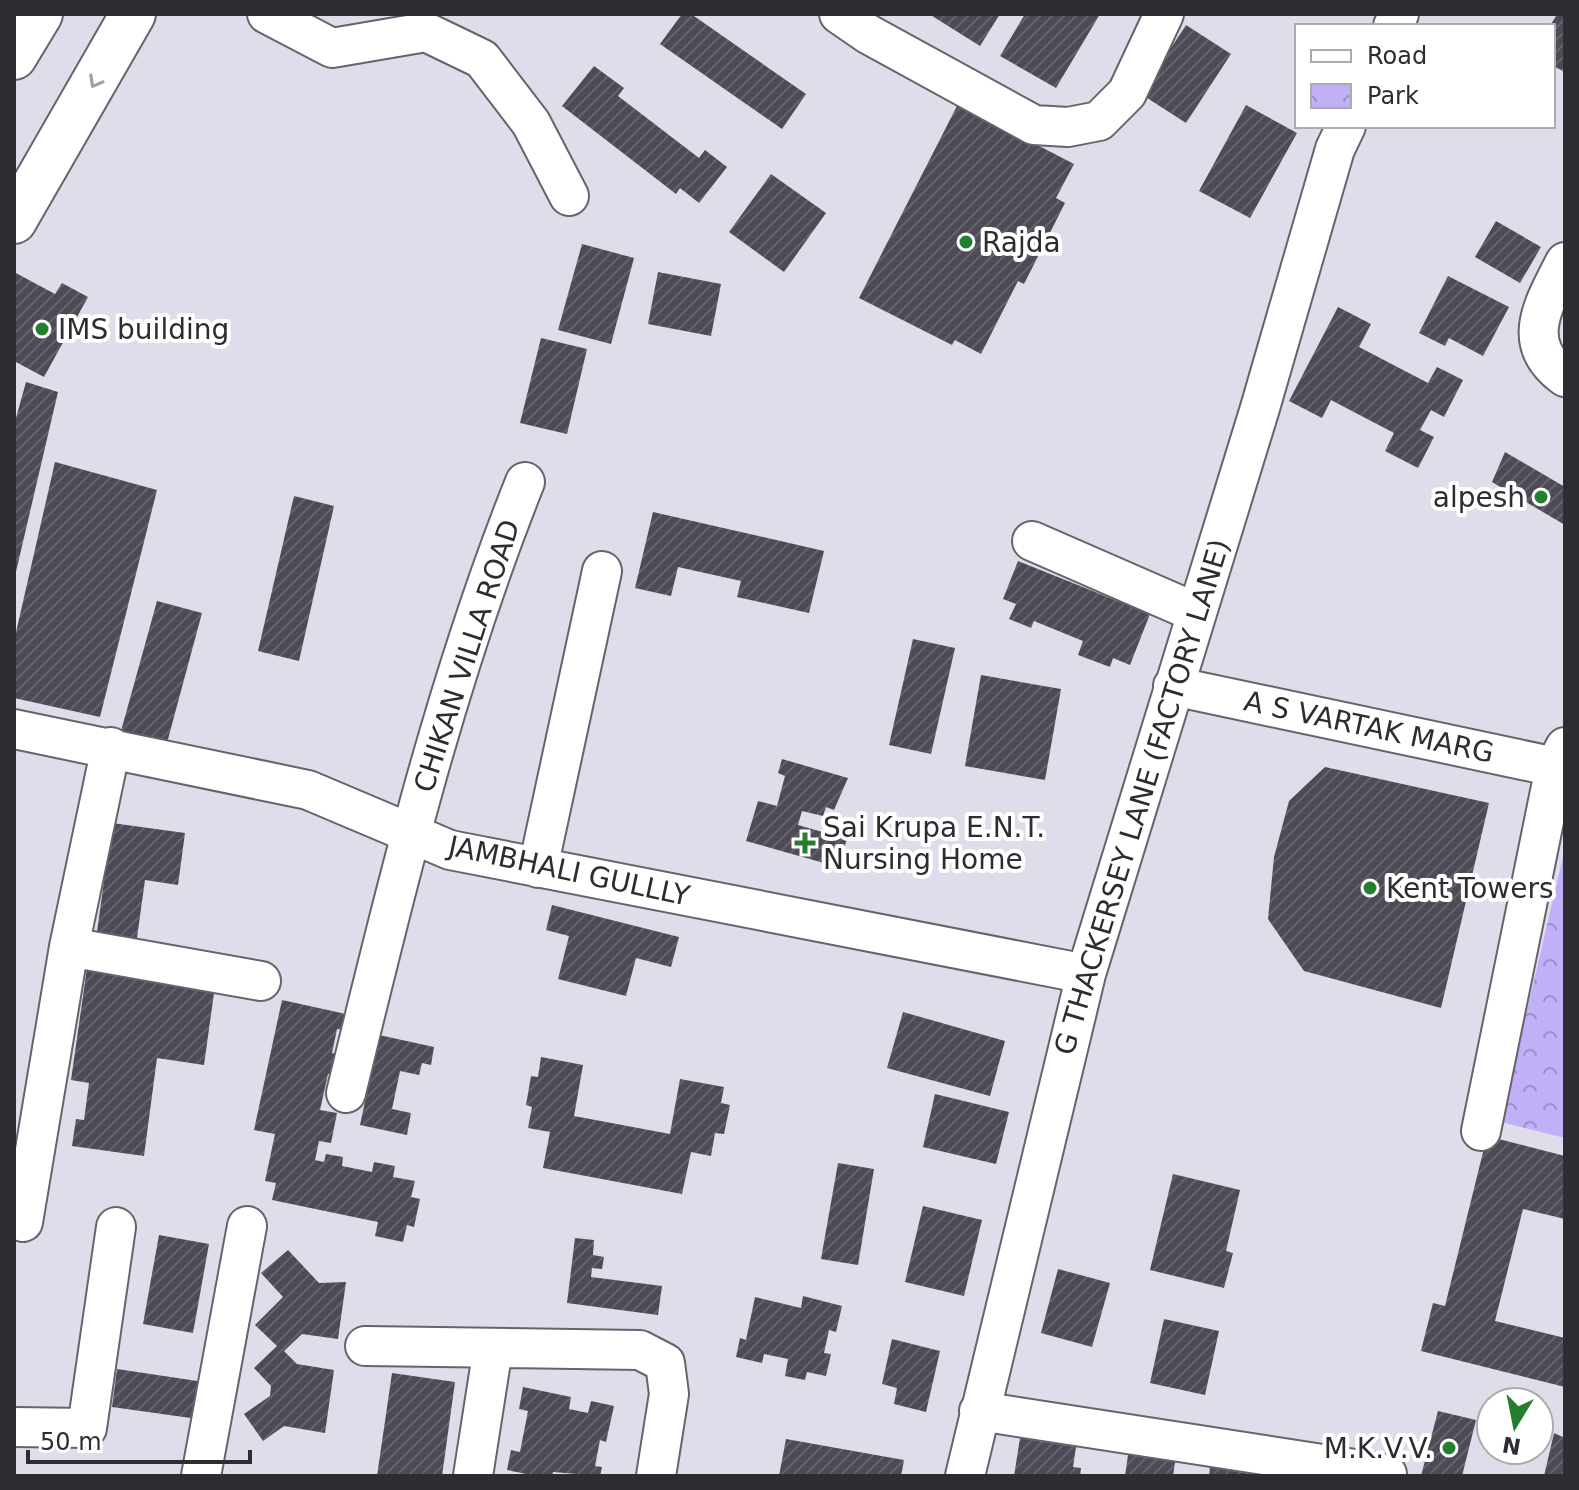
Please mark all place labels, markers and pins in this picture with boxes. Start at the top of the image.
place label: Rajda [982,226,1061,259]
marker: Rajda [957,233,975,251]
place label: IMS building [58,313,229,346]
marker: IMS building [33,320,51,338]
place label: alpesh [1433,481,1525,514]
marker: alpesh [1532,488,1550,506]
place label: Sai Krupa E.N.T. Nursing Home [823,811,1045,876]
marker: Sai Krupa E.N.T. Nursing Home [794,832,816,854]
place label: Kent Towers [1386,872,1554,905]
marker: Kent Towers [1361,879,1379,897]
place label: M.K.V.V. [1324,1432,1433,1465]
marker: M.K.V.V. [1440,1439,1458,1457]

